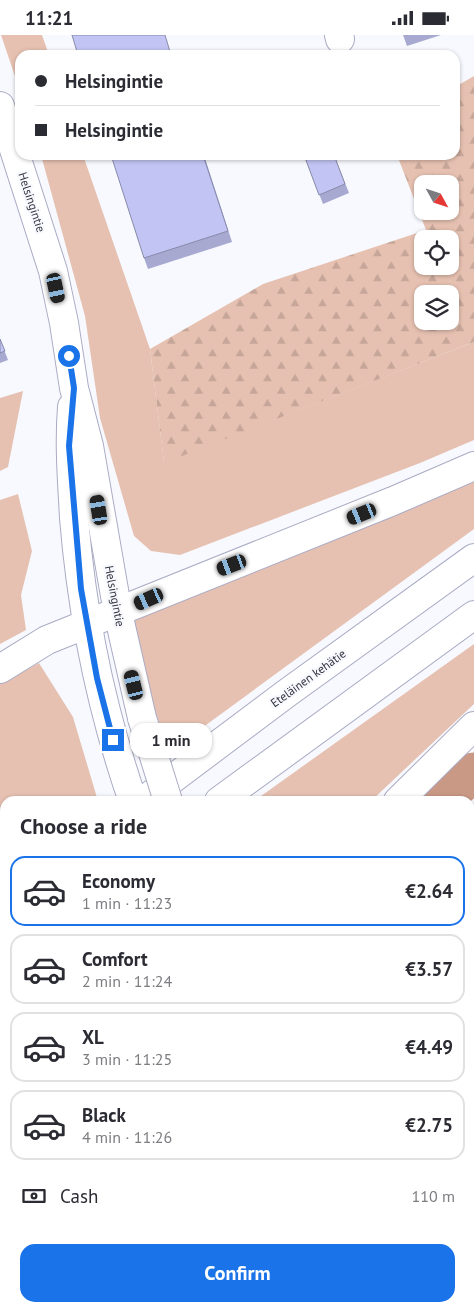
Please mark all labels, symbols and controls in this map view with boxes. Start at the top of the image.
text: 11:21 [25,6,73,30]
text: Helsingintie [65,69,163,93]
text: Helsingintie [65,118,163,142]
street label: Helsingintie [15,170,49,234]
north arrow [414,175,459,220]
map controls [414,175,459,330]
button: locate [414,230,459,275]
car [45,272,66,304]
button: layers [414,285,459,330]
route start [58,345,80,367]
car [89,494,108,526]
car [345,501,378,527]
car [215,553,248,577]
street label: Helsingintie [102,564,128,628]
car [132,586,165,612]
street label: Eteläinen kehätie [268,646,348,710]
car [123,669,144,701]
callout: 1 min [130,723,213,757]
route end [102,729,124,751]
text: 1 min [151,730,191,750]
text: Choose a ride [20,812,147,840]
icon: car [22,869,67,914]
text: Economy [82,869,155,893]
text: €2.64 [405,879,453,903]
text: 1 min · 11:23 [82,893,172,913]
icon: car [22,947,67,992]
text: Comfort [82,947,148,971]
text: €3.57 [405,957,453,981]
text: 2 min · 11:24 [82,971,172,991]
icon: car [22,1025,67,1070]
text: XL [82,1025,104,1049]
text: €4.49 [405,1035,453,1059]
text: 3 min · 11:25 [82,1049,172,1069]
icon: car [22,1103,67,1148]
text: Black [82,1103,126,1127]
text: €2.75 [405,1113,453,1137]
text: 4 min · 11:26 [82,1127,172,1147]
icon: cash [20,1182,48,1210]
text: Cash [60,1184,98,1208]
text: 110 m [412,1186,455,1206]
button: Confirm [20,1244,455,1302]

